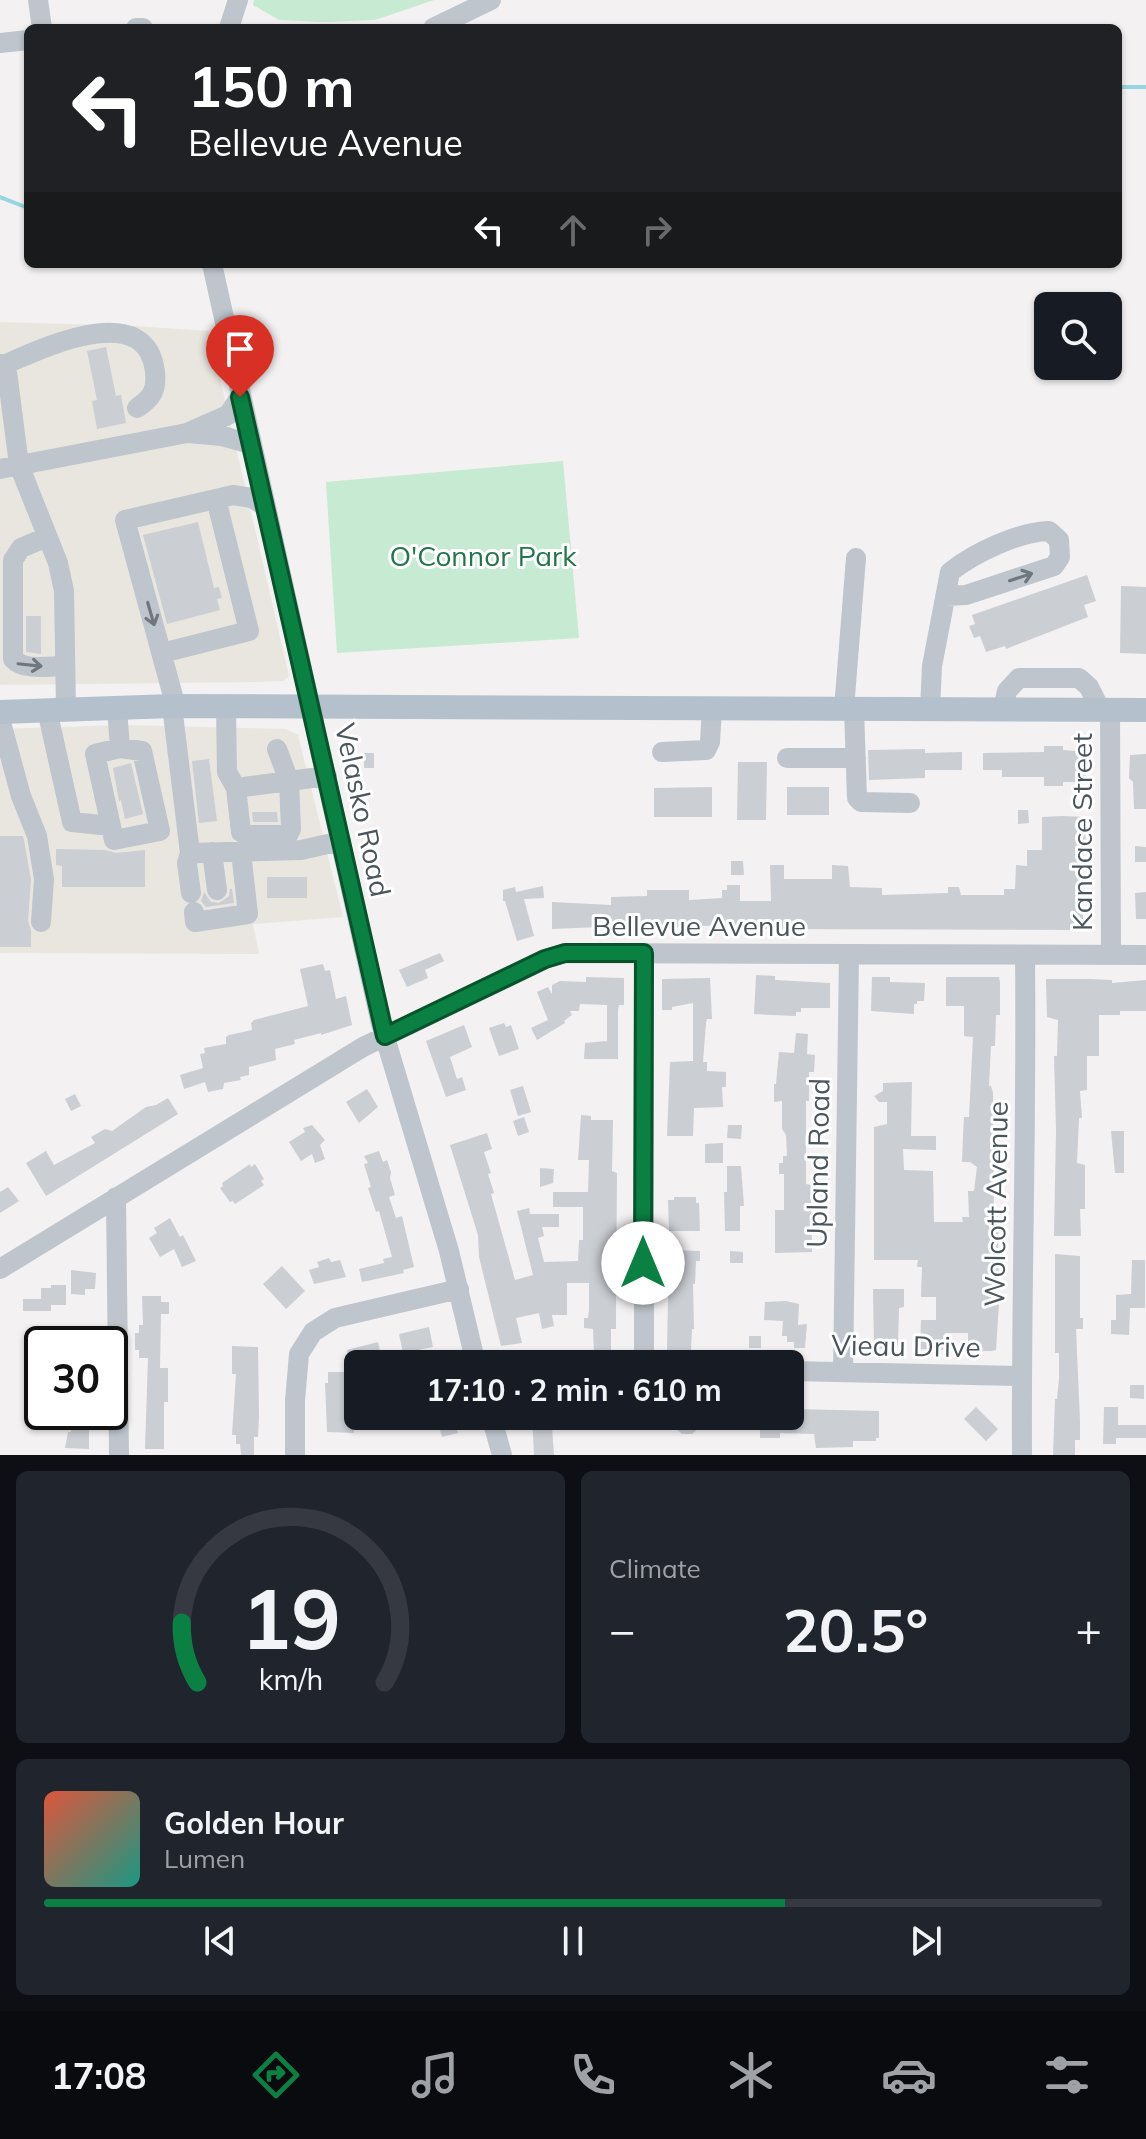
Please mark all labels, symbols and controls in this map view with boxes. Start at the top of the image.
text: 150 m [188,51,355,121]
icon: left [56,56,160,160]
text: Bellevue Avenue [188,120,463,165]
icon: left [467,208,511,252]
icon: ahead [551,208,595,252]
icon: right [635,208,679,252]
map controls [1034,292,1122,380]
button: search [1034,292,1122,380]
pin [206,315,274,397]
icon: arrive [218,327,262,371]
park label: O'Connor Park [389,538,577,573]
one-way arrow [1008,569,1033,583]
one-way arrow [144,600,159,626]
one-way arrow [16,657,43,672]
street label: Velasko Road [328,720,399,900]
street label: Kandace Street [1064,733,1099,931]
street label: Bellevue Avenue [592,908,806,943]
street label: Upland Road [799,1078,836,1248]
street label: Wolcott Avenue [976,1101,1015,1307]
position arrow [601,1221,685,1305]
speed limit sign: 30 [24,1326,128,1430]
street label: Vieau Drive [831,1327,981,1364]
text: 17:10 · 2 min · 610 m [426,1371,722,1409]
text: Climate [609,1552,701,1585]
text: 19 [241,1565,340,1670]
text: 20.5° [783,1592,928,1667]
text: − [609,1602,635,1657]
text: + [1076,1602,1102,1657]
text: km/h [258,1661,323,1697]
text: Golden Hour [164,1804,344,1842]
text: Lumen [164,1842,245,1875]
icon: previous [198,1919,242,1963]
icon: pause [551,1919,595,1963]
icon: next [904,1919,948,1963]
icon: directions [248,2047,304,2103]
icon: music [407,2047,463,2103]
icon: phone [565,2047,621,2103]
icon: climate [723,2047,779,2103]
icon: car [881,2047,937,2103]
icon: filters [1039,2047,1095,2103]
text: 17:08 [51,2053,146,2098]

